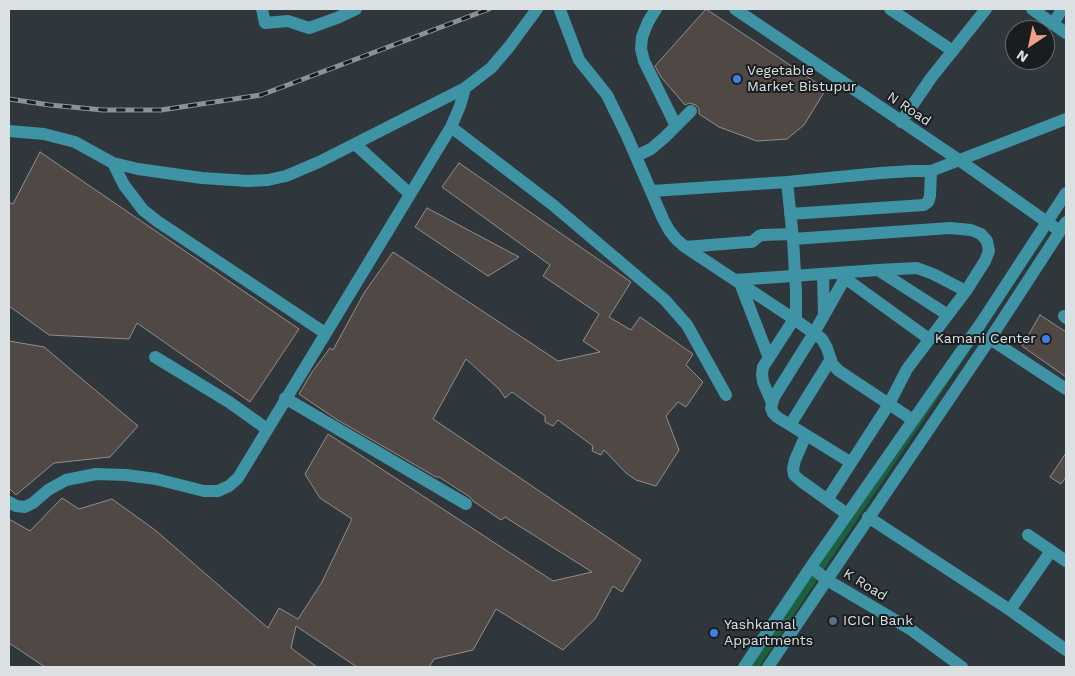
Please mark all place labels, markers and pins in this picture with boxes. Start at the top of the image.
place label: Vegetable Market Bistupur [747,63,857,95]
marker: Vegetable Market Bistupur [731,73,743,85]
place label: Kamani Center [935,331,1036,347]
marker: Kamani Center [1040,333,1052,345]
place label: ICICI Bank [843,613,913,629]
marker: ICICI Bank [827,615,839,627]
place label: Yashkamal Appartments [724,617,813,650]
marker: Yashkamal Appartments [708,627,720,639]

